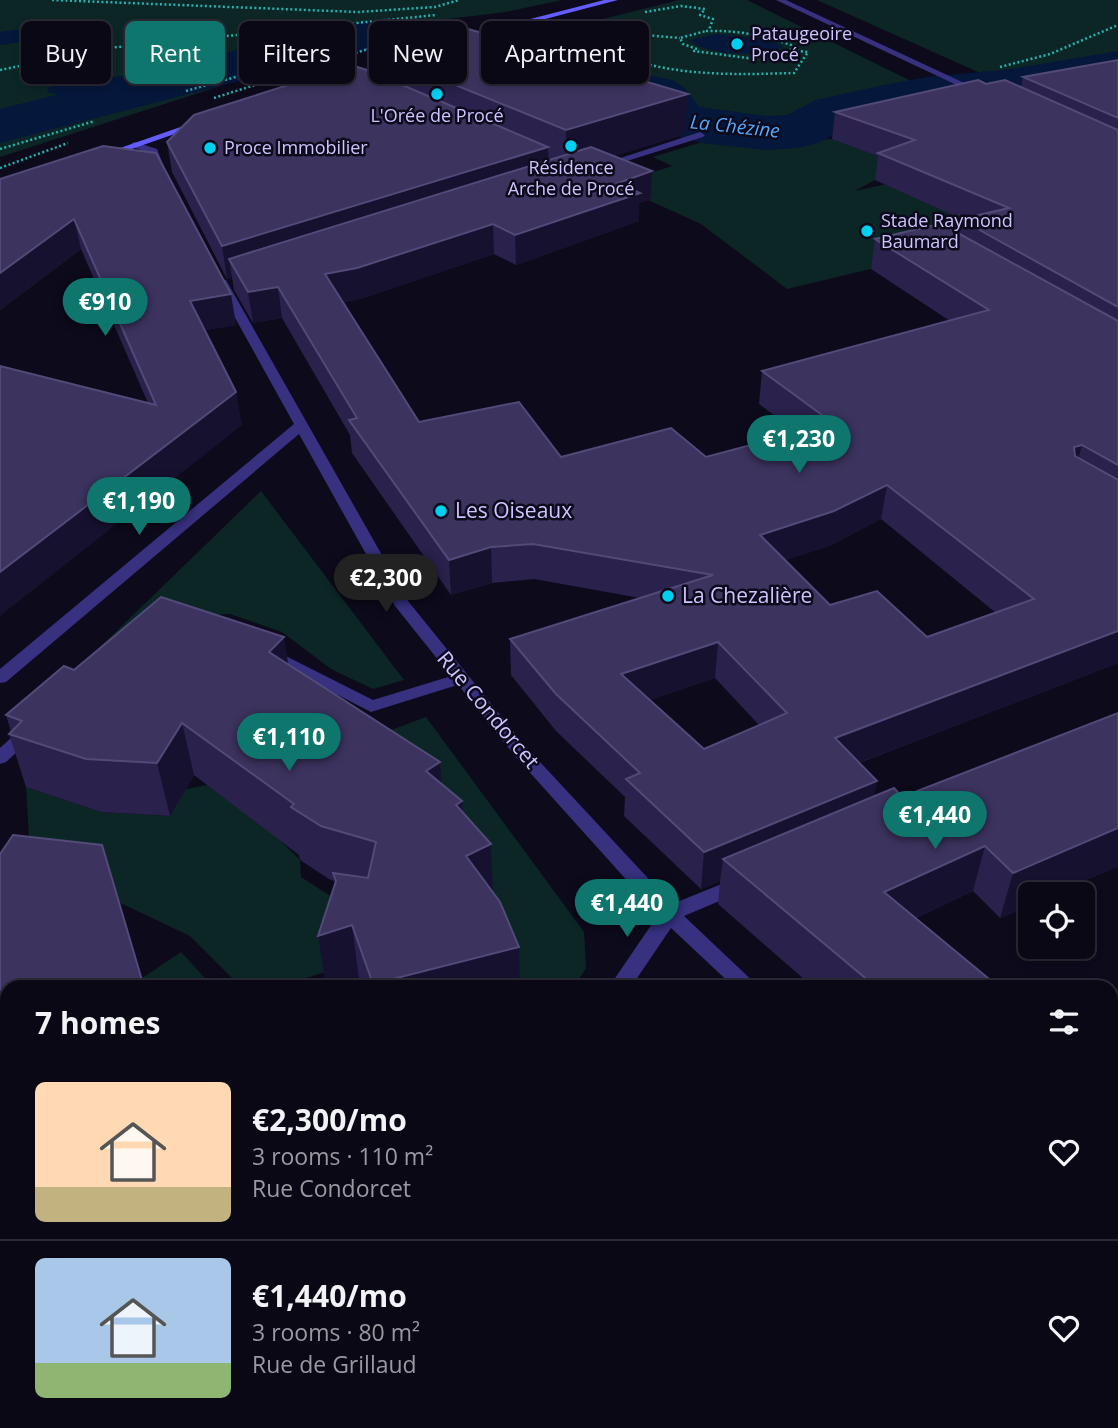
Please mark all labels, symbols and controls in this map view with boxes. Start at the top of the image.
chip: Buy [21,21,111,84]
chip: Rent [125,21,225,84]
chip: Filters [239,21,355,84]
chip: New [369,21,467,84]
chip: Apartment [481,21,649,84]
place label: Pataugeoire Procé [751,21,852,66]
marker: Pataugeoire Procé [729,36,745,52]
marker: L'Orée de Procé [429,86,445,102]
place label: L'Orée de Procé [370,103,504,127]
water label: La Chézine [689,108,781,144]
place label: Proce Immobilier [224,135,368,159]
marker: Résidence Arche de Procé [563,138,579,154]
marker: Proce Immobilier [202,140,218,156]
place label: Résidence Arche de Procé [508,155,634,200]
place label: Stade Raymond Baumard [881,208,1013,253]
marker: Stade Raymond Baumard [859,223,875,239]
pin: €910 [64,278,146,338]
text: €910 [79,285,131,317]
pin: €1,230 [742,416,856,475]
text: €1,230 [763,422,835,454]
pin: €1,190 [82,477,196,537]
text: €1,190 [103,484,175,516]
place label: Les Oiseaux [455,496,572,524]
marker: Les Oiseaux [433,503,449,519]
pin: €2,300 [329,554,443,614]
text: €2,300 [350,561,422,593]
place label: La Chezalière [682,581,812,609]
marker: La Chezalière [660,588,676,604]
street label: Rue Condorcet [431,645,546,774]
pin: €1,110 [232,714,346,773]
text: €1,110 [253,720,325,752]
pin: €1,440 [878,792,992,851]
text: €1,440 [899,798,971,830]
pin: €1,440 [570,880,684,939]
map controls [1018,882,1095,959]
button: locate [1018,882,1095,959]
text: €1,440 [591,886,663,918]
text: 7 homes [35,1002,160,1043]
icon: filters [1045,1003,1083,1041]
text: €2,300/mo [252,1099,407,1140]
icon: home [91,1110,175,1194]
icon: heart [1045,1133,1083,1171]
text: 3 rooms · 110 m² [252,1140,433,1172]
text: Rue Condorcet [252,1172,411,1204]
text: €1,440/mo [252,1275,407,1316]
icon: home [91,1286,175,1370]
icon: heart [1045,1309,1083,1347]
text: 3 rooms · 80 m² [252,1316,420,1348]
text: Rue de Grillaud [252,1348,417,1380]

